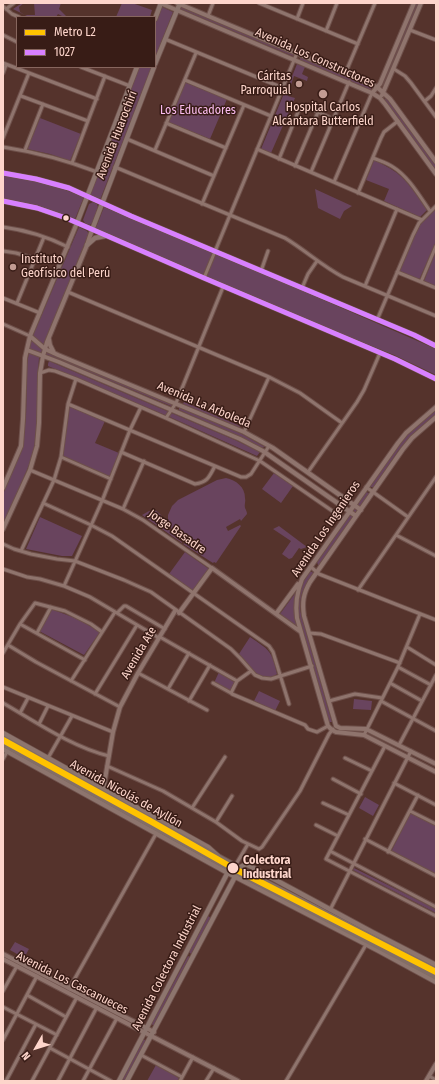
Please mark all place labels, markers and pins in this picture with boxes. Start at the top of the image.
place label: Cáritas Parroquial [240,70,291,98]
marker: Cáritas Parroquial [294,79,304,89]
marker: Hospital Carlos Alcántara Butterfield [317,88,329,100]
place label: Hospital Carlos Alcántara Butterfield [272,101,374,129]
unlabelled marker [61,213,71,223]
place label: Instituto Geofísico del Perú [21,253,110,281]
marker: Instituto Geofísico del Perú [8,262,18,272]
place label: Colectora Industrial [243,854,291,882]
marker: Colectora Industrial [226,861,240,875]

